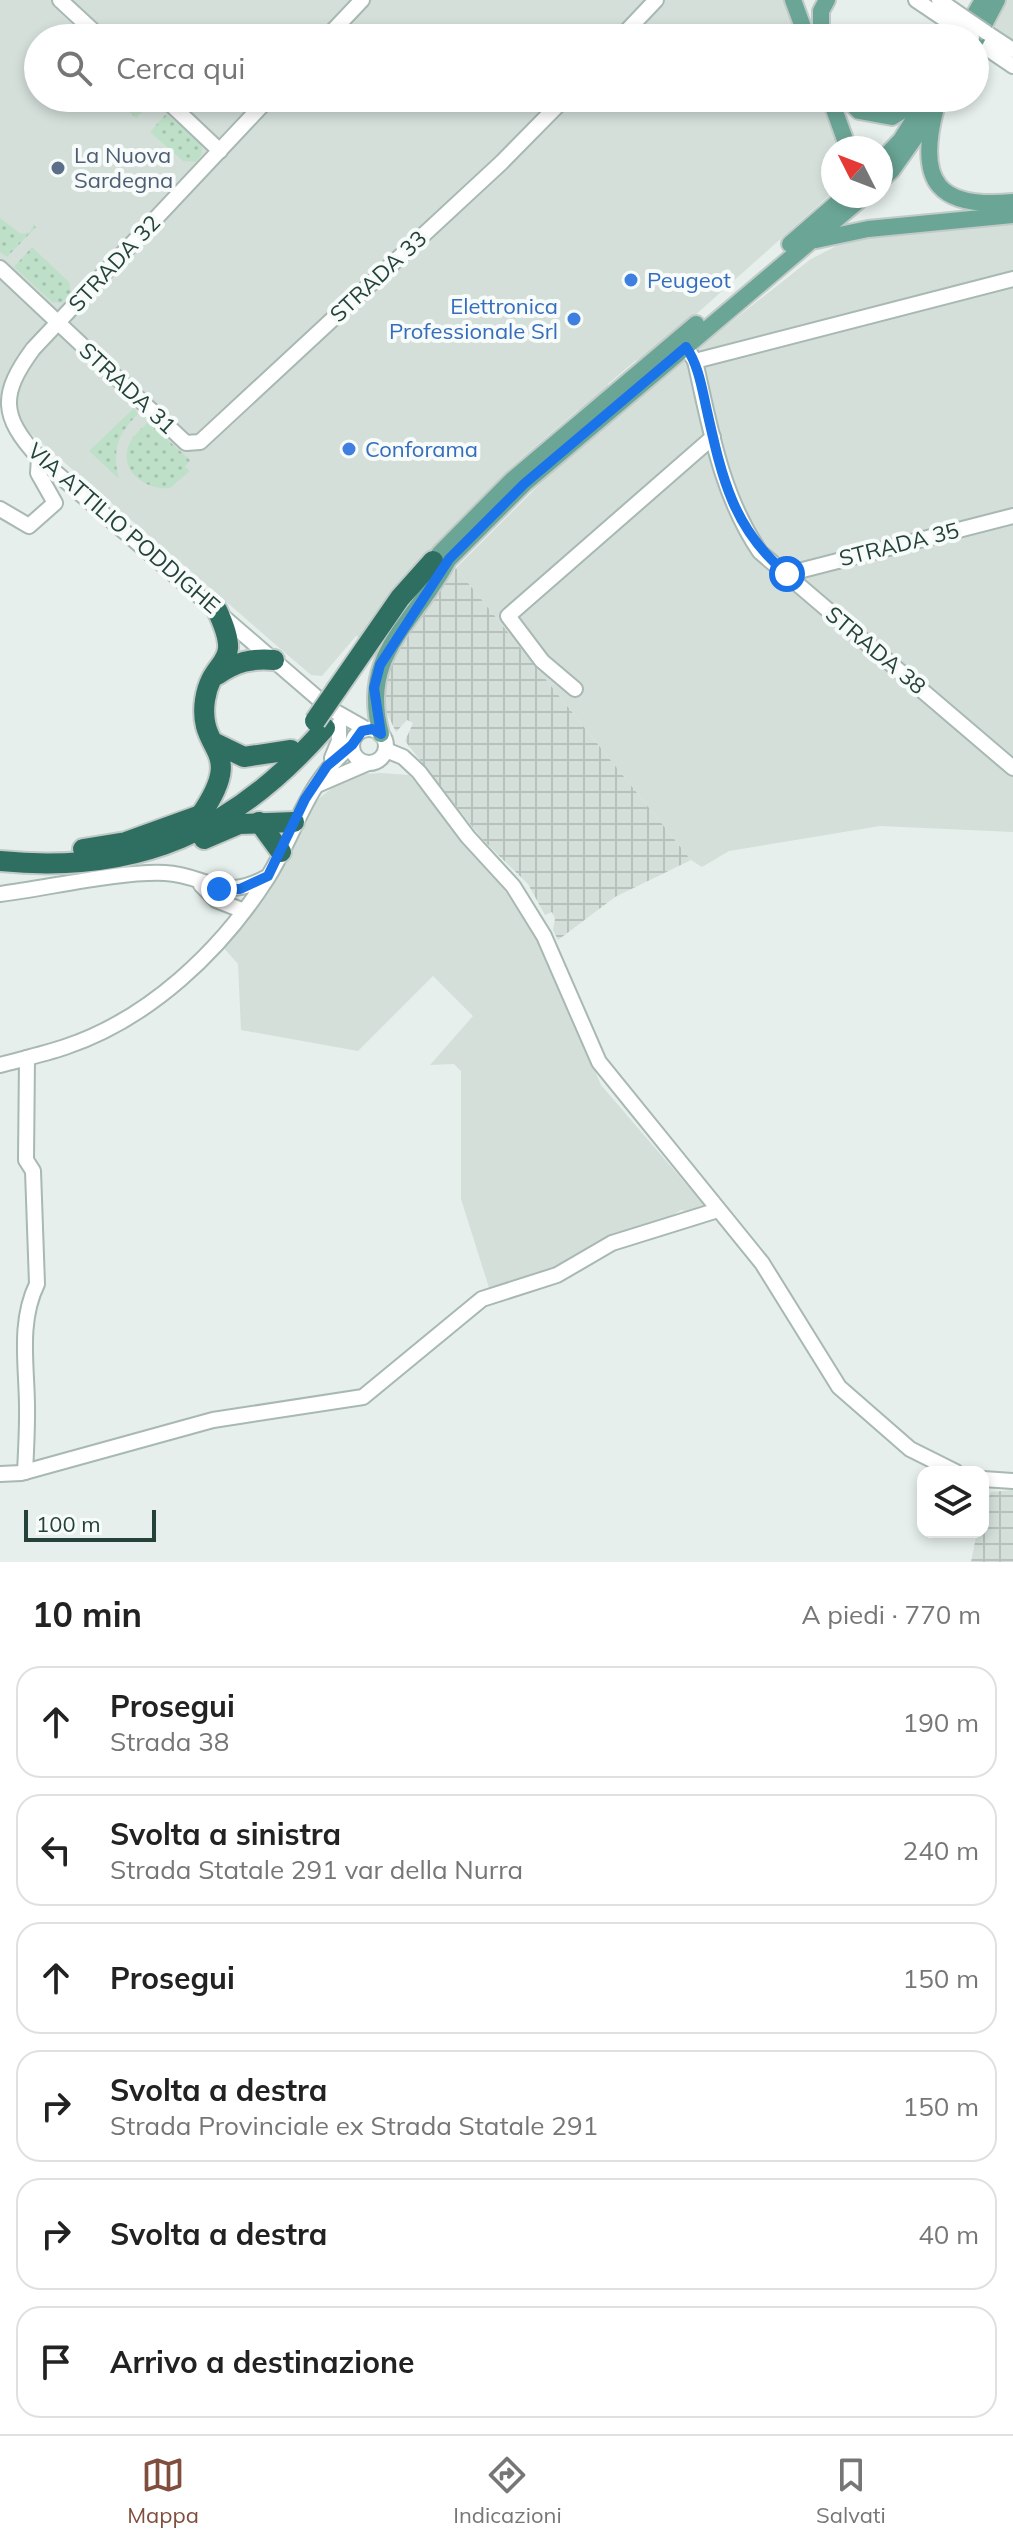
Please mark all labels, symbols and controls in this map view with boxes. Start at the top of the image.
search box [24,24,989,112]
icon: search [52,46,96,90]
text: Cerca qui [116,49,246,87]
north arrow [821,136,893,208]
place label: La Nuova Sardegna [74,141,173,194]
marker: La Nuova Sardegna [49,159,67,177]
street label: STRADA 32 [62,209,166,317]
street label: STRADA 33 [324,224,432,328]
place label: Peugeot [647,266,731,294]
marker: Peugeot [622,271,640,289]
place label: Elettronica Professionale Srl [389,292,558,345]
marker: Elettronica Professionale Srl [565,310,583,328]
street label: STRADA 31 [74,336,182,440]
place label: Conforama [365,435,478,463]
street label: VIA ATTILIO PODDIGHE [22,437,226,619]
marker: Conforama [340,440,358,458]
street label: STRADA 35 [836,516,962,572]
route start [769,556,805,592]
street label: STRADA 38 [820,600,932,700]
route end [201,871,237,907]
map controls [917,1466,989,1538]
button: layers [917,1466,989,1538]
scale bar [24,1506,156,1542]
text: 100 m [36,1510,101,1538]
text: 10 min [32,1593,142,1636]
text: A piedi · 770 m [801,1598,981,1631]
text: Prosegui [110,1687,235,1725]
icon: ahead [34,1700,78,1744]
text: 190 m [903,1706,979,1739]
text: Strada 38 [110,1725,229,1758]
text: Svolta a sinistra [110,1815,341,1853]
icon: left [34,1828,78,1872]
text: 240 m [903,1834,979,1867]
text: Strada Statale 291 var della Nurra [110,1853,523,1886]
icon: ahead [34,1956,78,2000]
text: Prosegui [110,1959,235,1997]
text: 150 m [903,1962,979,1995]
text: Svolta a destra [110,2071,327,2109]
icon: right [34,2084,78,2128]
text: 150 m [903,2090,979,2123]
text: Strada Provinciale ex Strada Statale 291 [110,2109,598,2142]
icon: right [34,2212,78,2256]
text: Svolta a destra [110,2215,327,2253]
text: 40 m [918,2218,979,2251]
icon: arrive [34,2340,78,2384]
text: Arrivo a destinazione [110,2343,414,2381]
tab: Mappa [127,2453,199,2529]
tab: Indicazioni [453,2453,562,2529]
tab: Salvati [816,2453,886,2529]

